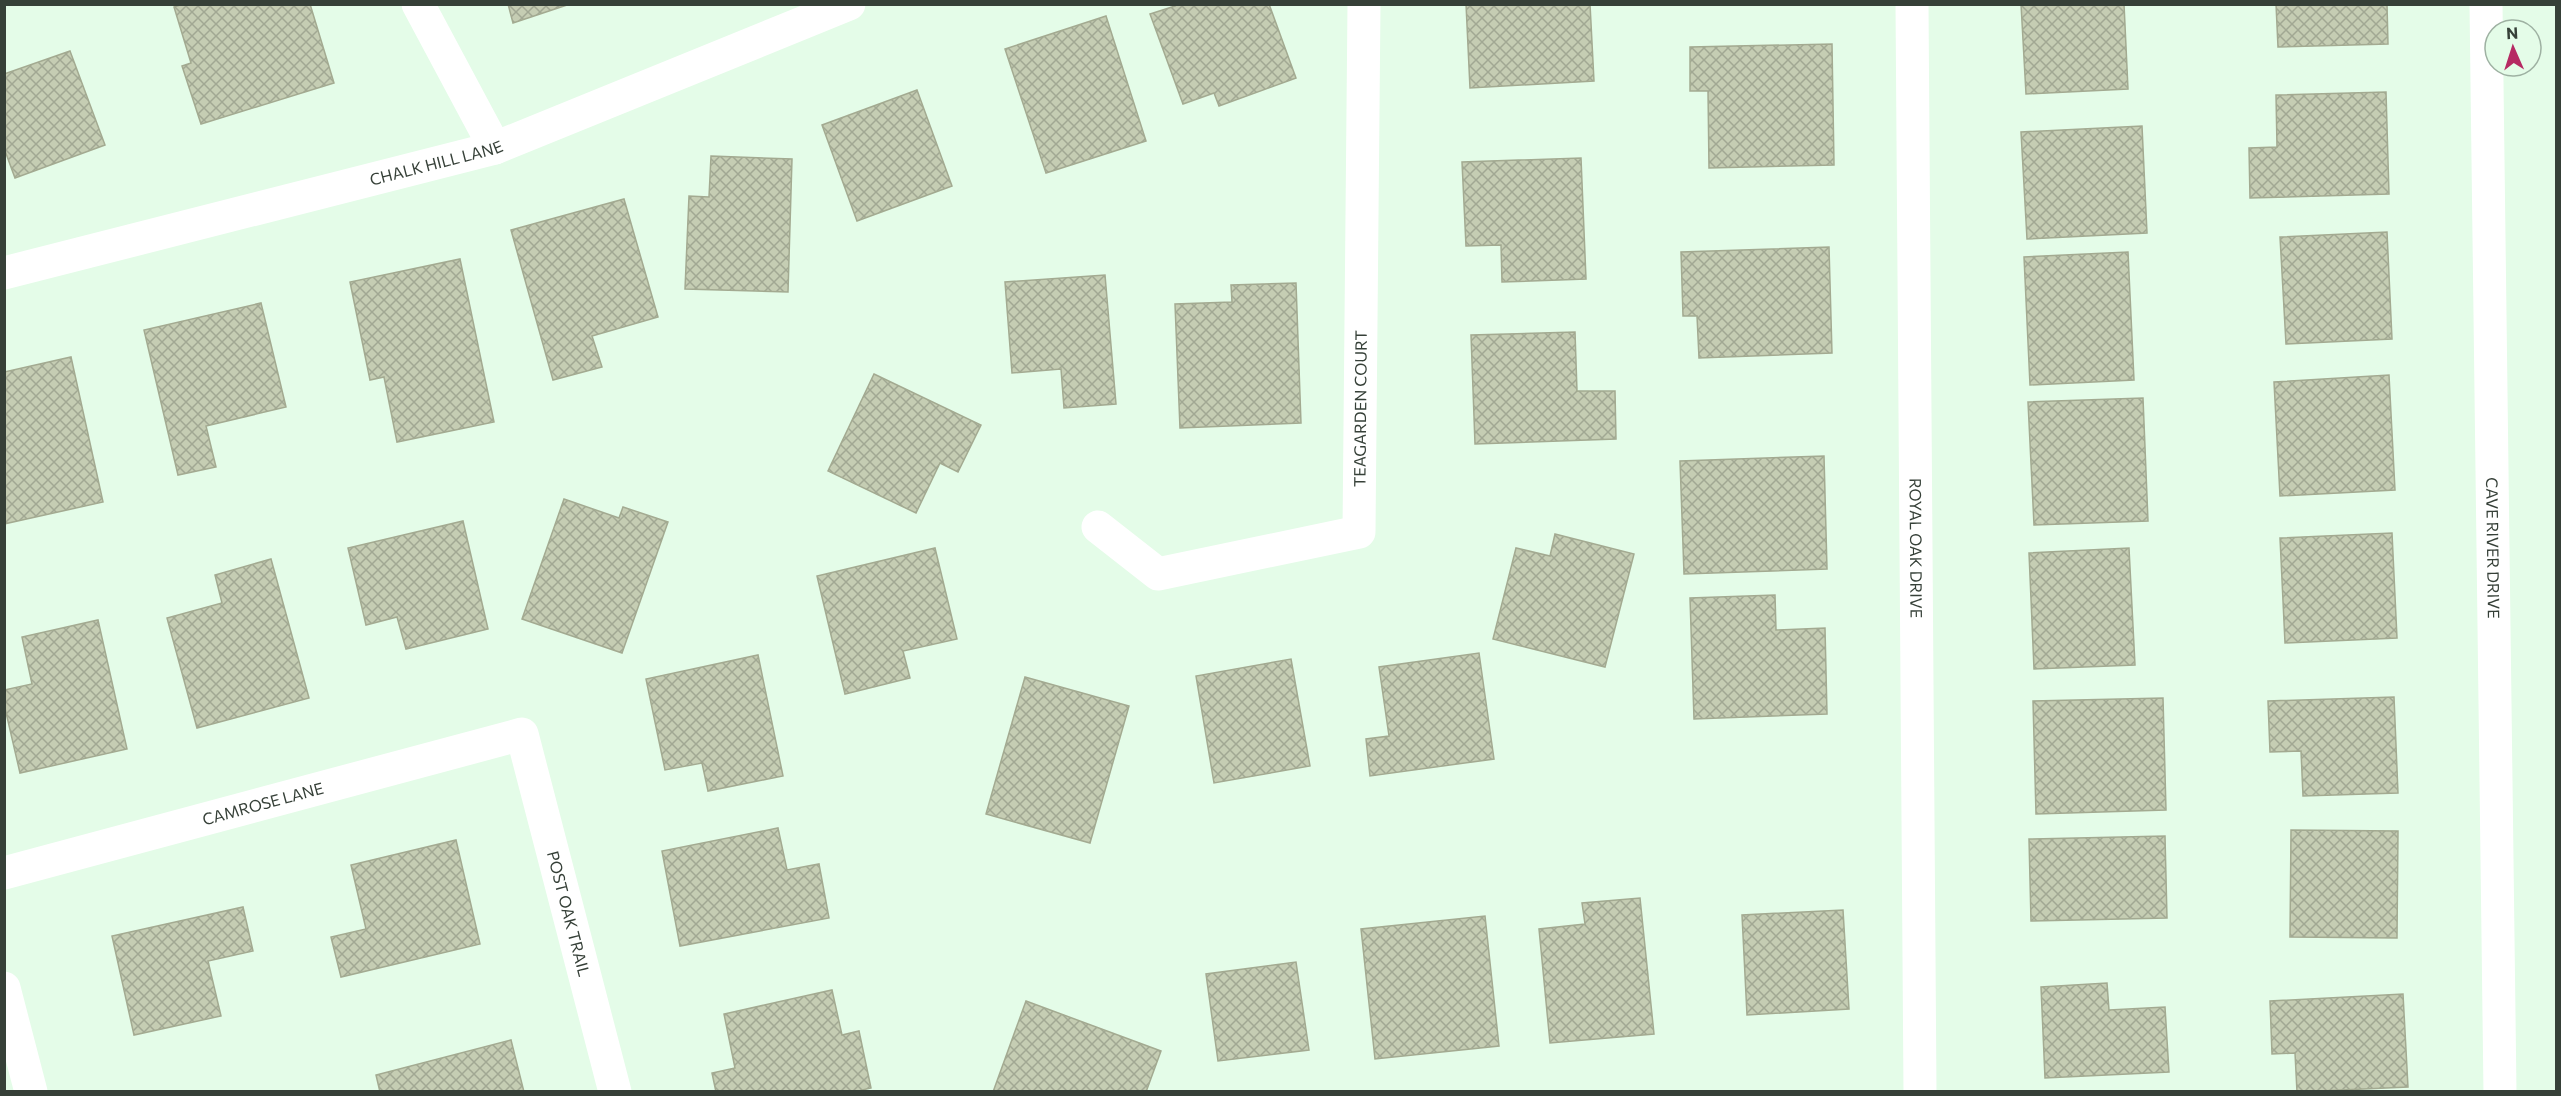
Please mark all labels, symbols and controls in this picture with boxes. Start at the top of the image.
north arrow [2483,18,2543,78]
text: N [2506,23,2519,42]
street label: CHALK HILL LANE [368,136,506,189]
street label: TEAGARDEN COURT [1349,330,1370,487]
street label: CAVE RIVER DRIVE [2483,477,2504,619]
street label: ROYAL OAK DRIVE [1906,478,1927,618]
street label: CAMROSE LANE [200,778,325,828]
street label: POST OAK TRAIL [544,849,595,978]

